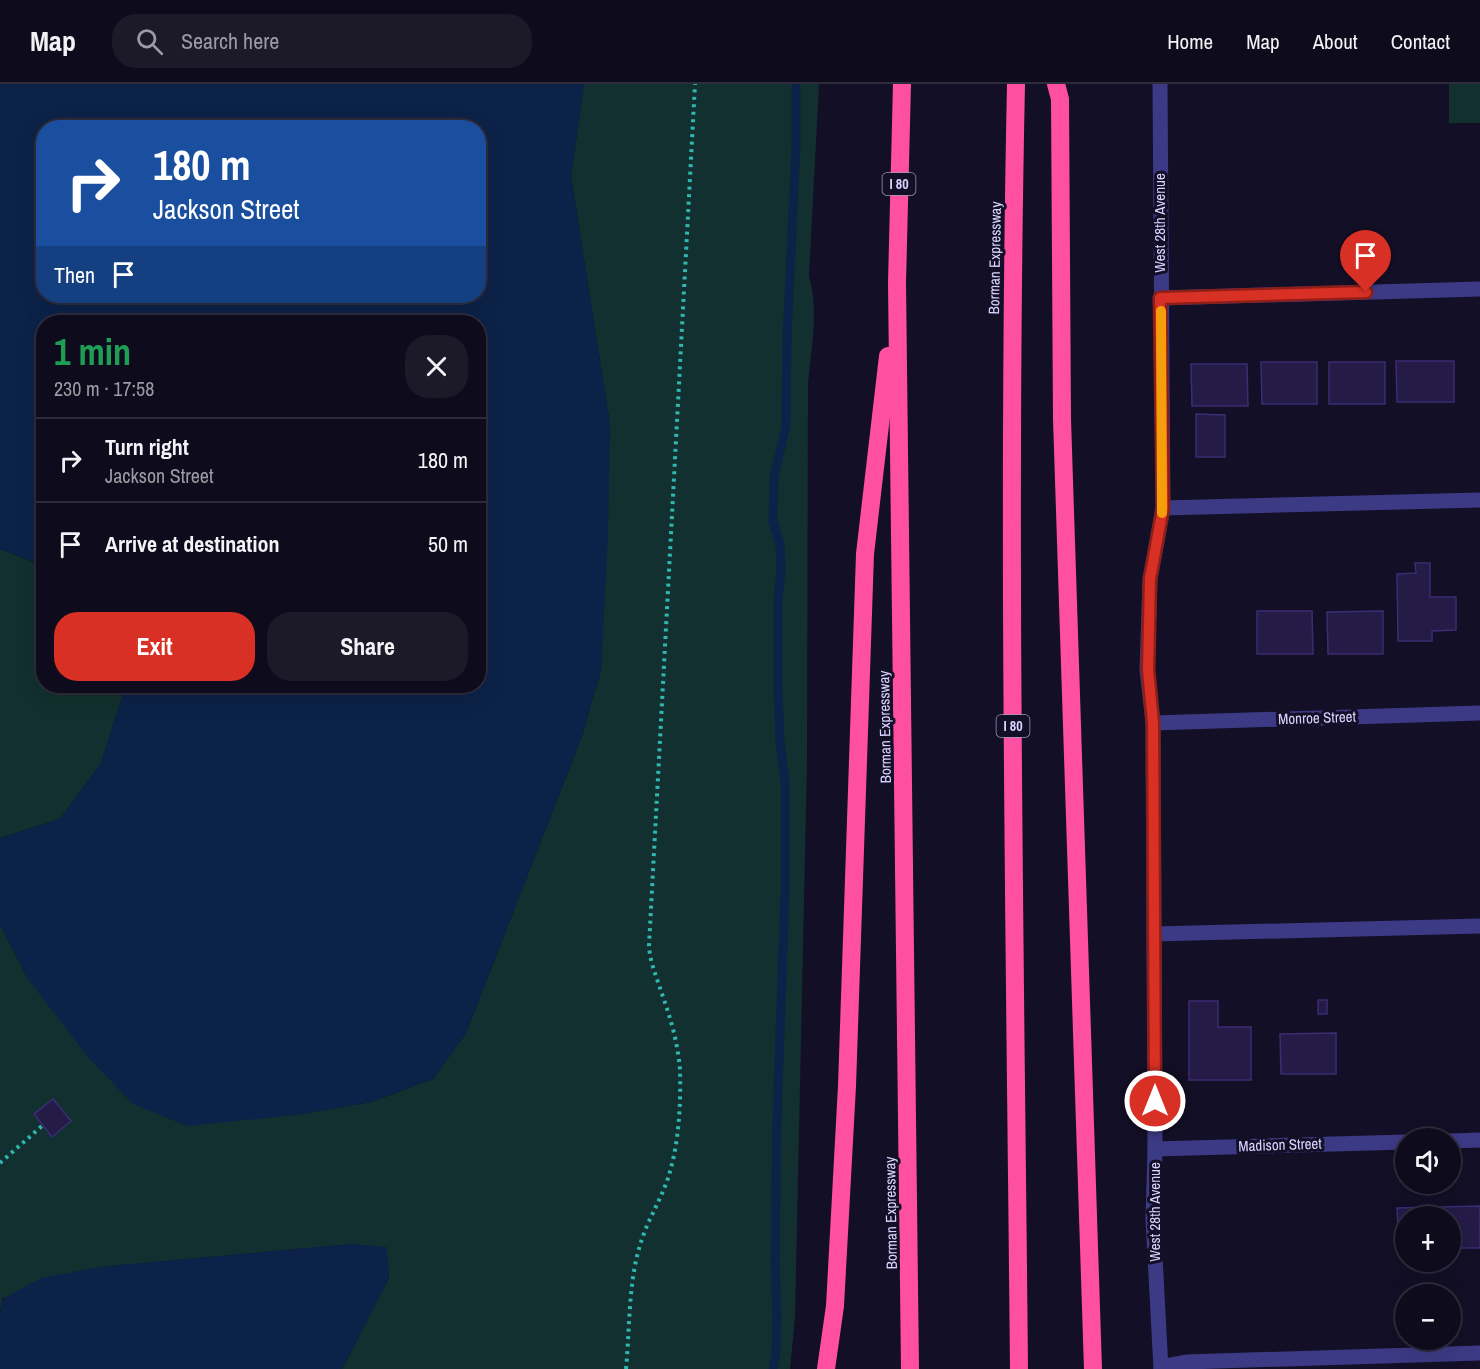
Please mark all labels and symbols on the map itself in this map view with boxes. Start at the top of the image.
road number: I 80 [882,173,916,195]
street label: West 28th Avenue [1149,173,1170,273]
street label: Borman Expressway [983,201,1006,315]
pin [1340,230,1391,292]
street label: Borman Expressway [873,670,896,784]
street label: Monroe Street [1278,706,1357,729]
road number: I 80 [996,715,1030,737]
position arrow [1123,1069,1187,1133]
street label: Madison Street [1238,1133,1323,1156]
street label: Borman Expressway [879,1156,902,1270]
street label: West 28th Avenue [1144,1162,1165,1262]

